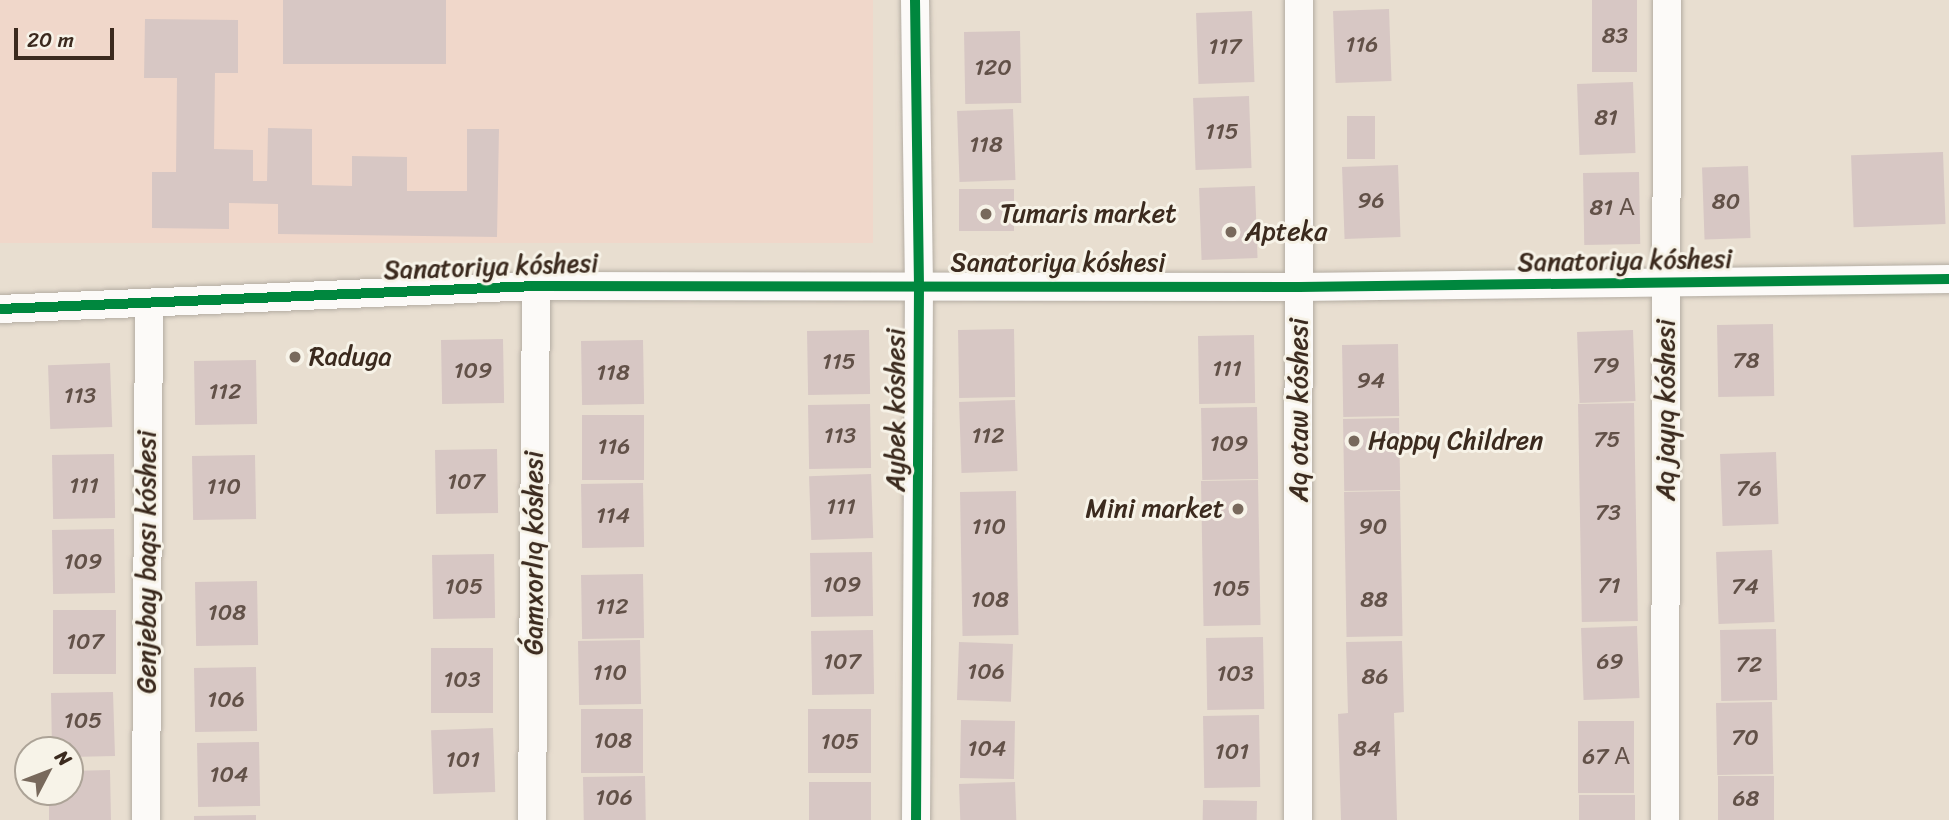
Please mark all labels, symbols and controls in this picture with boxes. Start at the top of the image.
scale bar [18,14,117,58]
text: 20 m [27,21,74,59]
house number: 83 [1602,22,1628,50]
house number: 116 [1346,31,1378,59]
house number: 117 [1209,33,1241,61]
house number: 120 [974,54,1012,82]
house number: 81 [1594,104,1618,132]
house number: 115 [1205,118,1239,146]
house number: 118 [969,131,1003,159]
house number: 96 [1357,187,1385,215]
house number: 80 [1712,188,1740,216]
house number: 81 А [1589,194,1635,222]
place label: Tumaris market [1000,198,1177,230]
marker: Tumaris market [978,206,994,222]
place label: Apteka [1245,216,1327,248]
marker: Apteka [1223,224,1239,240]
street label: Sanatoriya kóshesi [1516,244,1734,278]
street label: Sanatoriya kóshesi [950,247,1166,279]
street label: Sanatoriya kóshesi [382,248,600,286]
street label: Aq otaw kóshesi [1283,318,1315,502]
street label: Aq jayıq kóshesi [1650,318,1682,502]
street label: Aybek kóshesi [880,328,912,492]
place label: Raduga [309,341,392,373]
house number: 78 [1732,347,1760,375]
house number: 115 [822,348,856,376]
marker: Raduga [287,349,303,365]
house number: 79 [1592,352,1620,380]
house number: 111 [1212,355,1242,383]
house number: 109 [454,357,492,385]
house number: 118 [596,359,630,387]
house number: 94 [1357,367,1385,395]
house number: 112 [208,378,242,406]
house number: 113 [64,382,96,410]
house number: 113 [824,422,856,450]
house number: 112 [971,422,1005,450]
place label: Happy Children [1368,425,1543,457]
house number: 75 [1593,426,1621,454]
house number: 109 [1210,430,1248,458]
street label: Genjebay baqsı kóshesi [131,431,163,693]
house number: 116 [598,433,630,461]
marker: Happy Children [1346,433,1362,449]
street label: Ǵamxorlıq kóshesi [518,450,550,656]
house number: 107 [447,468,485,496]
house number: 111 [69,472,99,500]
house number: 110 [207,473,241,501]
house number: 76 [1736,475,1762,503]
house number: 111 [826,493,856,521]
place label: Mini market [1085,493,1224,525]
house number: 73 [1595,499,1621,527]
marker: Mini market [1230,501,1246,517]
house number: 114 [596,502,630,530]
house number: 110 [972,513,1006,541]
house number: 90 [1359,513,1387,541]
house number: 109 [64,548,102,576]
house number: 109 [823,571,861,599]
house number: 71 [1598,572,1620,600]
house number: 105 [445,573,483,601]
house number: 74 [1731,573,1759,601]
house number: 105 [1212,575,1250,603]
house number: 108 [971,586,1009,614]
house number: 88 [1360,586,1388,614]
house number: 112 [595,593,629,621]
house number: 108 [208,599,246,627]
house number: 107 [66,628,104,656]
house number: 107 [823,648,861,676]
house number: 69 [1596,648,1624,676]
house number: 72 [1736,651,1762,679]
house number: 106 [967,658,1005,686]
house number: 110 [593,659,627,687]
house number: 103 [1216,660,1254,688]
house number: 86 [1362,663,1388,691]
house number: 103 [443,666,481,694]
house number: 106 [207,686,245,714]
house number: 105 [64,707,102,735]
house number: 70 [1731,724,1759,752]
house number: 108 [594,727,632,755]
house number: 105 [821,728,859,756]
house number: 104 [968,735,1006,763]
house number: 84 [1353,735,1381,763]
north arrow [14,736,84,806]
house number: 101 [1215,738,1249,766]
text: N [47,742,80,774]
house number: 67 А [1582,743,1630,771]
house number: 101 [446,746,480,774]
house number: 104 [210,761,248,789]
house number: 106 [595,784,633,812]
house number: 68 [1733,785,1759,813]

